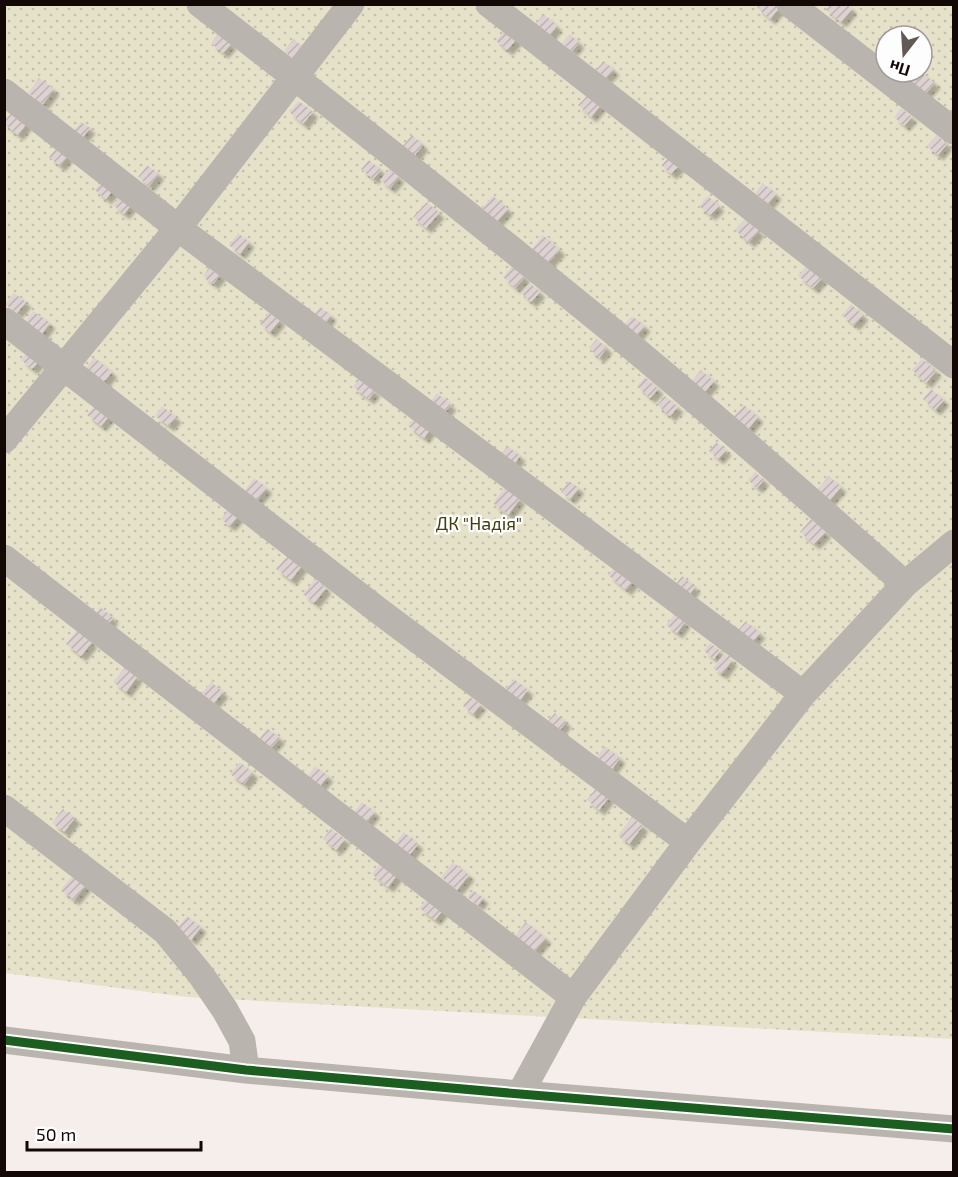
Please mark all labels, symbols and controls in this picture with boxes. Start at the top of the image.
north arrow [874,24,934,84]
text: Пн [887,57,912,81]
park label: ДК "Надія" [436,512,522,534]
scale bar [27,1114,201,1152]
text: 50 m [36,1123,76,1145]

